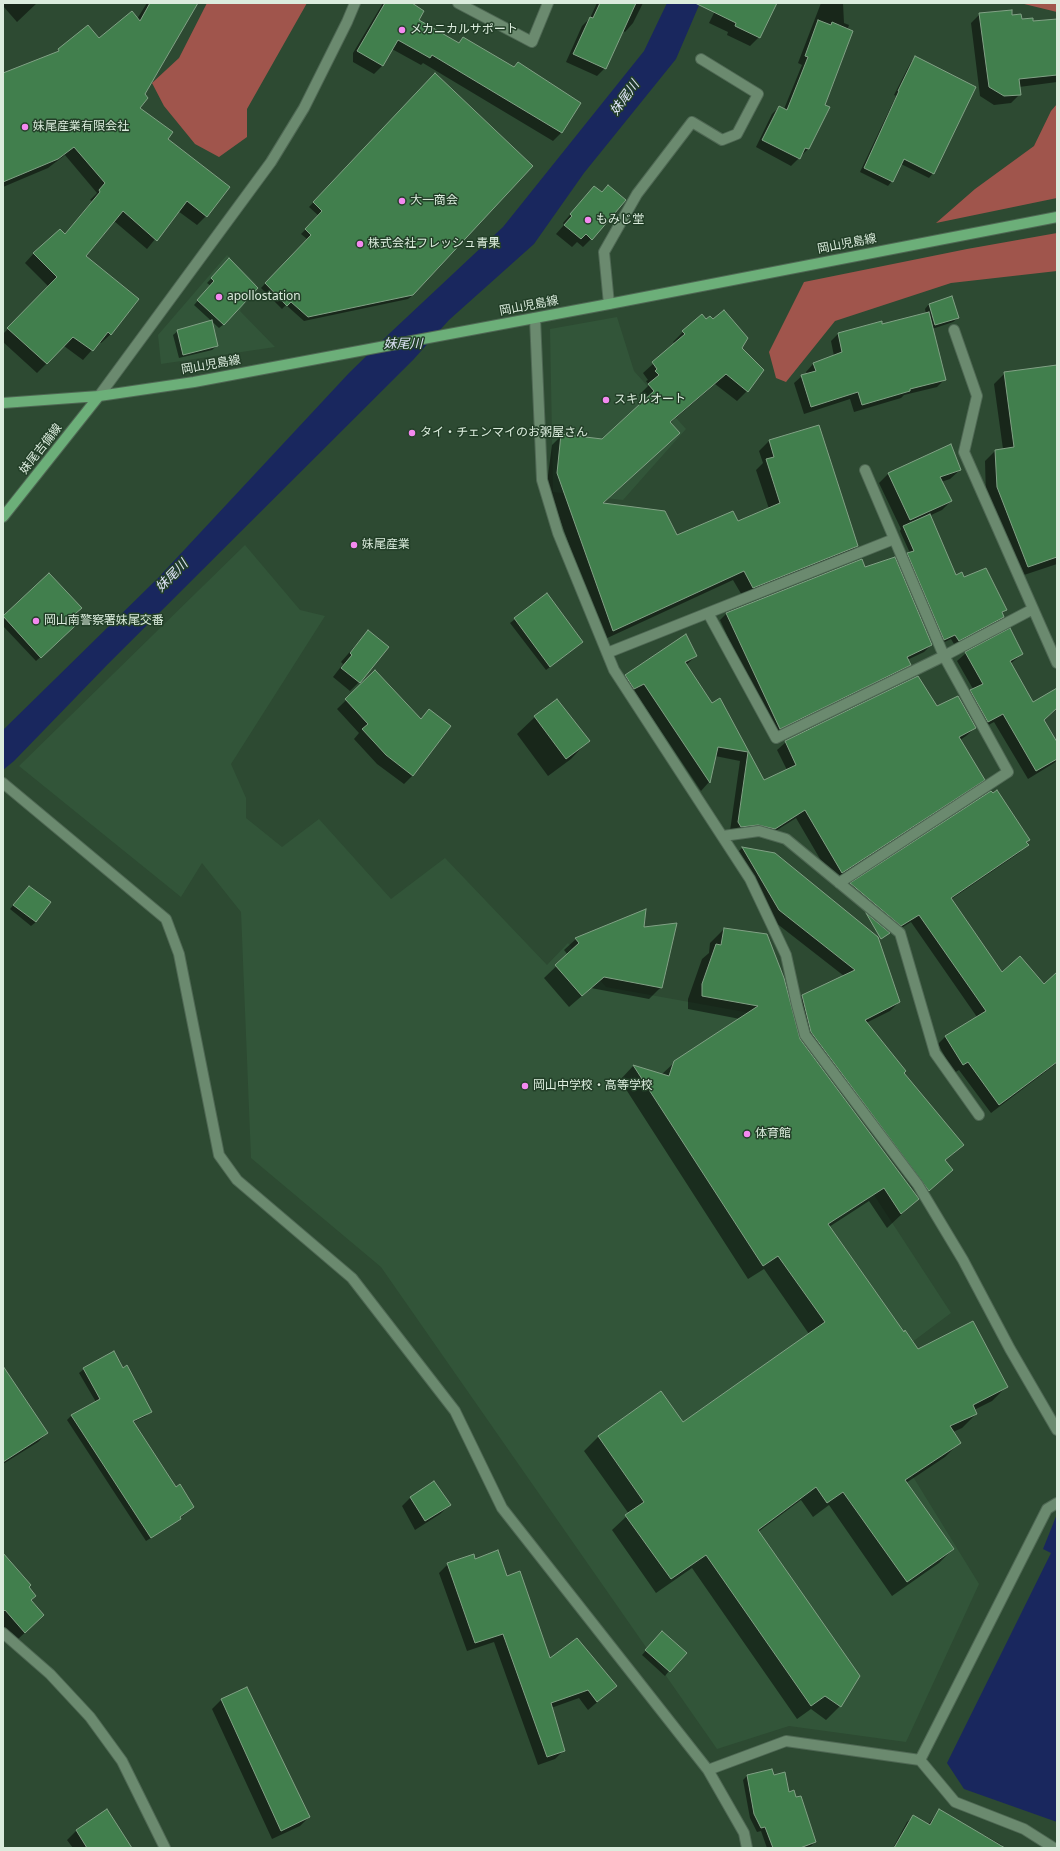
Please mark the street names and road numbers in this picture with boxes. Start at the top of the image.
street label: 岡山児島線 [816,231,878,257]
street label: 岡山児島線 [498,293,560,319]
street label: 岡山児島線 [180,353,242,377]
street label: 妹尾吉備線 [17,421,65,477]

